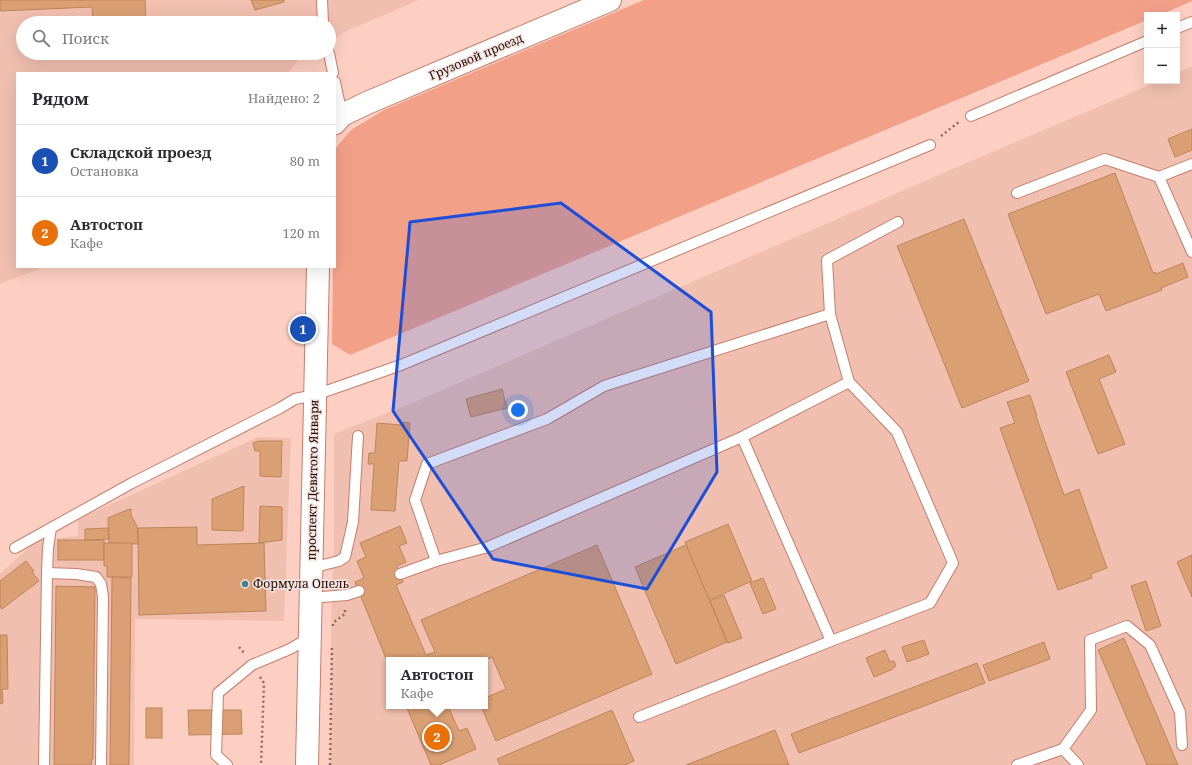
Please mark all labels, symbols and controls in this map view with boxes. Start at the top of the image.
map controls [1144,12,1180,84]
button: + [1144,12,1180,48]
search box [16,16,336,60]
icon: search [30,27,52,49]
text: Поиск [62,28,109,48]
street label: Грузовой проезд [426,29,525,84]
button: − [1144,48,1180,84]
text: Рядом [32,87,89,110]
text: Найдено: 2 [248,89,320,107]
text: Складской проезд [70,142,211,162]
text: 1 [41,152,49,170]
text: 80 m [290,152,320,170]
text: Остановка [70,162,139,180]
text: Автостоп [70,214,143,234]
text: 2 [41,224,49,242]
text: 120 m [283,224,320,242]
text: Кафе [70,234,103,252]
pin: 1 [290,314,316,344]
street label: проспект Девятого Января [303,399,322,561]
your location [508,400,528,420]
place label: Формула Опель [253,575,350,592]
marker: Формула Опель [240,579,250,589]
popup [386,657,488,709]
text: Автостоп [401,664,473,684]
text: Кафе [401,684,433,702]
pin: 2 [424,722,450,752]

